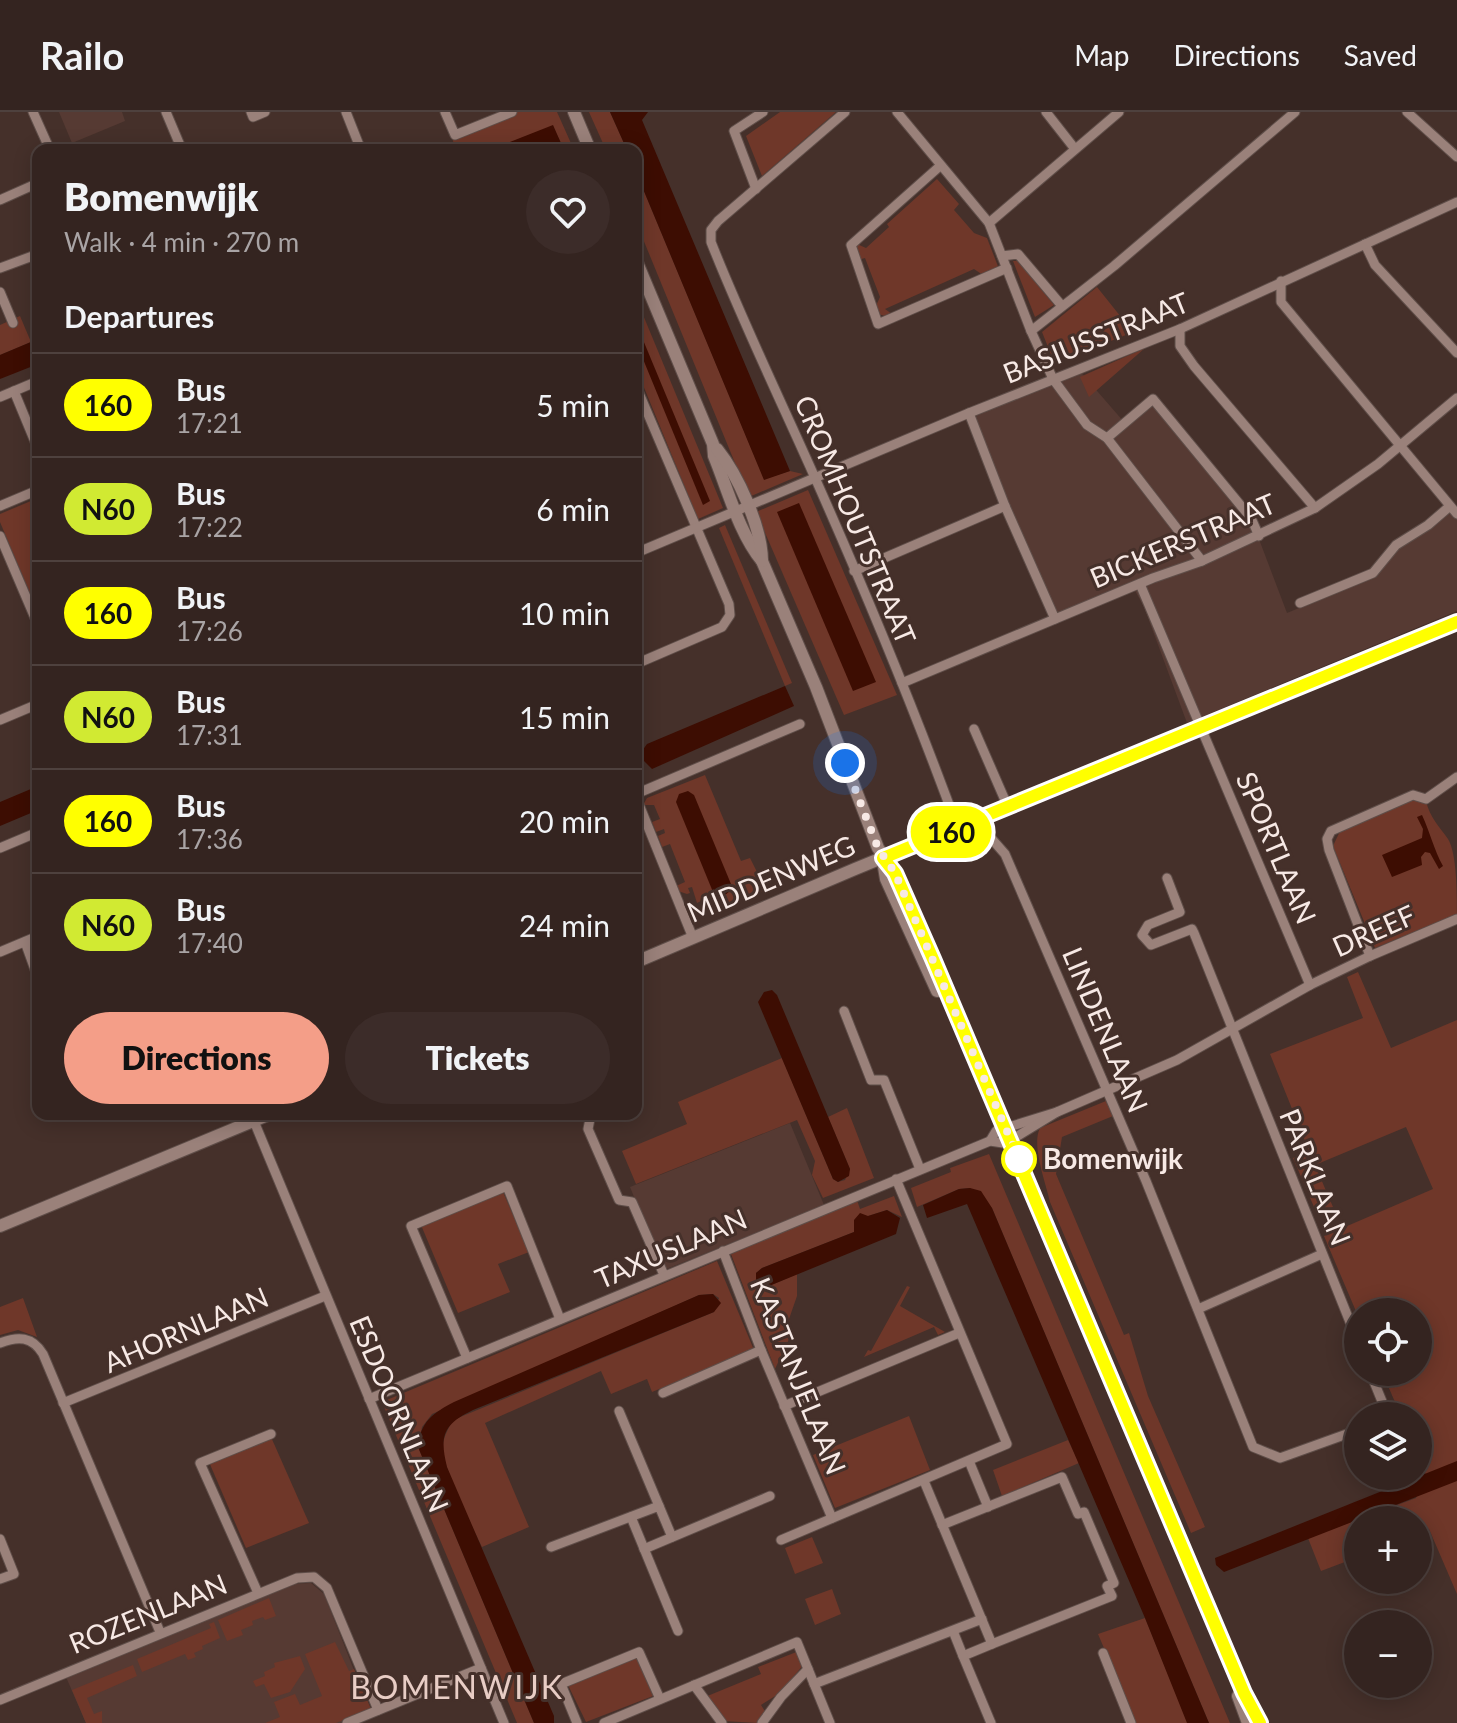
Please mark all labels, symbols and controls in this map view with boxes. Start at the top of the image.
text: Railo [40,32,124,78]
text: Map [1074,38,1129,72]
text: Directions [1173,38,1300,72]
text: Saved [1344,38,1417,72]
button: heart [526,170,610,254]
text: Bomenwijk [64,173,258,219]
text: Walk · 4 min · 270 m [64,226,299,258]
street label: BASIUSSTRAAT [998,284,1194,390]
text: Departures [64,298,214,334]
text: Bus [176,371,226,407]
text: 5 min [536,387,610,423]
text: 160 [84,388,132,422]
street label: CROMHOUTSTRAAT [788,390,924,650]
text: 17:21 [176,407,243,439]
text: Bus [176,475,226,511]
street label: BICKERSTRAAT [1085,485,1281,595]
text: 6 min [536,491,610,527]
text: N60 [81,492,135,526]
text: 17:22 [176,511,243,543]
text: Bus [176,579,226,615]
text: 10 min [519,595,610,631]
text: 160 [84,596,132,630]
text: 17:26 [176,615,243,647]
text: Bus [176,683,226,719]
text: 15 min [519,699,610,735]
text: N60 [81,700,135,734]
text: 17:31 [176,719,243,751]
your location [825,743,865,783]
street label: SPORTLAAN [1230,767,1324,929]
text: Bus [176,787,226,823]
text: 20 min [519,803,610,839]
text: 160 [84,804,132,838]
line badge: 160 [905,806,997,858]
text: 160 [927,815,975,849]
text: 17:36 [176,823,243,855]
street label: MIDDENWEG [682,827,860,929]
text: Bus [176,891,226,927]
street label: DREEF [1327,897,1420,963]
text: 24 min [519,907,610,943]
text: N60 [81,908,135,942]
text: 17:40 [176,927,243,959]
street label: LINDENLAAN [1056,942,1156,1117]
button: Directions [64,1012,329,1104]
button: Tickets [345,1012,610,1104]
street label: PARKLAAN [1273,1103,1359,1250]
place label: Bomenwijk [1043,1141,1183,1175]
marker: Bomenwijk [1002,1142,1036,1176]
street label: TAXUSLAAN [590,1201,751,1295]
street label: KASTANJELAAN [744,1272,854,1479]
street label: AHORNLAAN [98,1279,273,1379]
map controls [1344,1298,1432,1698]
button: locate [1344,1298,1432,1386]
street label: ESDOORNLAAN [343,1310,457,1517]
button: layers [1344,1402,1432,1490]
button: + [1344,1506,1432,1594]
street label: ROZENLAAN [64,1566,232,1660]
button: − [1344,1610,1432,1698]
district label: BOMENWIJK [350,1667,564,1706]

